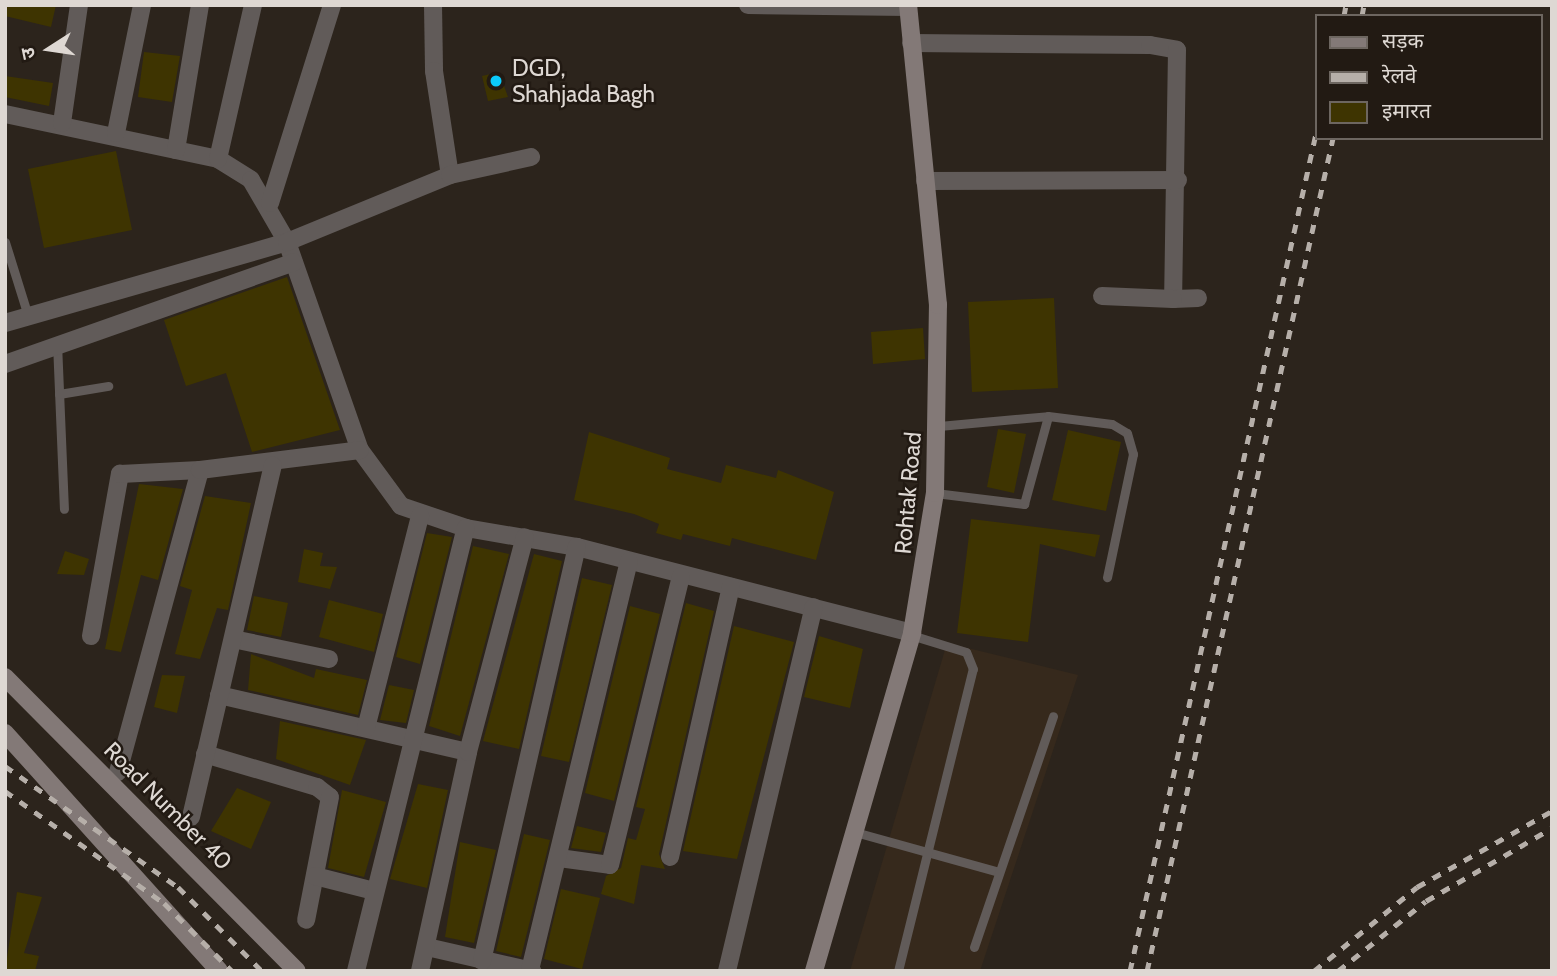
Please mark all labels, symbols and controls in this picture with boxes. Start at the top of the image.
north arrow [14,14,84,84]
legend [1316,14,1543,140]
text: सड़क [1382,28,1424,53]
text: उ [16,46,40,61]
place label: DGD, Shahjada Bagh [512,54,655,108]
text: रेलवे [1382,63,1417,88]
marker: DGD, Shahjada Bagh [486,71,506,91]
text: इमारत [1382,98,1431,123]
street label: Rohtak Road [889,431,927,555]
street label: Road Number 40 [98,736,238,876]

